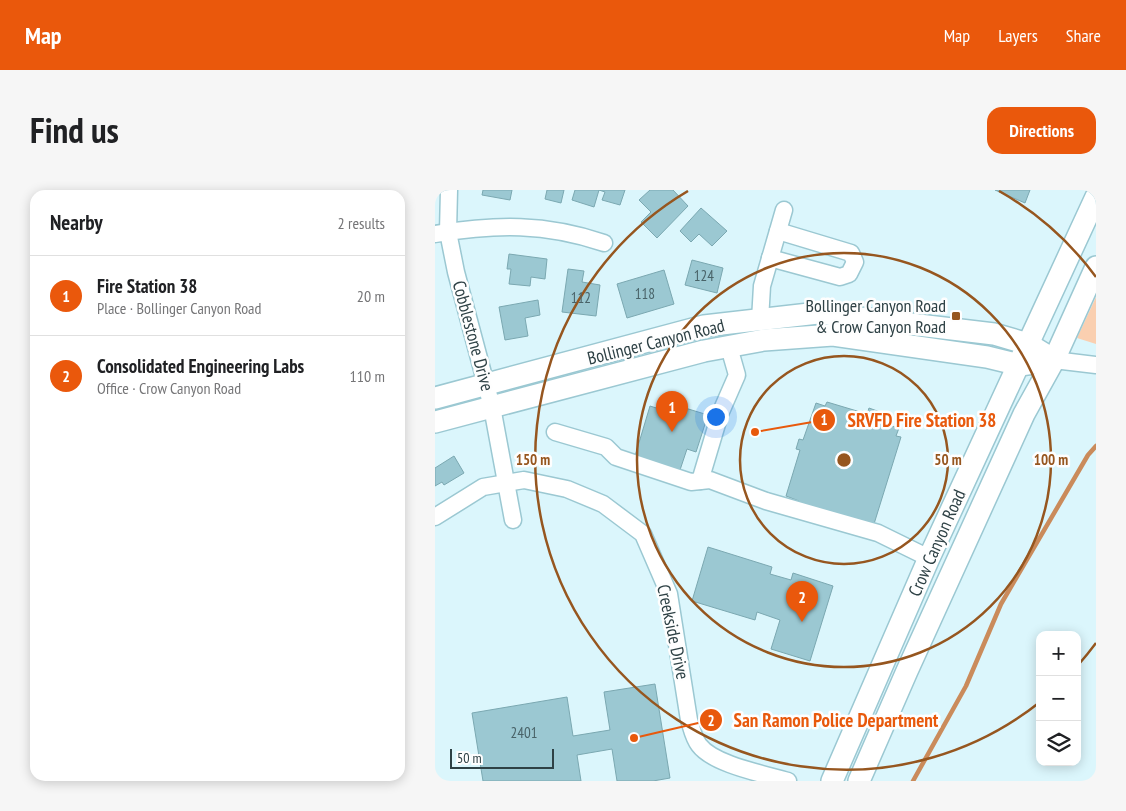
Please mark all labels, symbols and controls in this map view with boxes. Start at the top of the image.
text: Map [25,20,62,51]
text: Map [944,24,970,47]
text: Layers [998,24,1038,47]
text: Share [1066,24,1101,47]
text: Find us [30,107,119,153]
button: Directions [987,107,1096,154]
text: Nearby [50,209,103,236]
text: 2 results [338,213,385,233]
house number: 124 [694,266,714,285]
text: Fire Station 38 [97,274,197,298]
street label: Cobblestone Drive [448,278,499,394]
house number: 118 [635,284,655,303]
text: 1 [62,286,70,306]
text: 20 m [357,286,385,306]
house number: 112 [571,288,591,307]
place label: Bollinger Canyon Road & Crow Canyon Road [806,294,946,338]
text: Place · Bollinger Canyon Road [97,298,261,318]
marker: Bollinger Canyon Road & Crow Canyon Road [950,310,962,322]
street label: Bollinger Canyon Road [585,313,727,370]
text: Consolidated Engineering Labs [97,354,304,378]
text: 2 [62,366,70,386]
text: 110 m [350,366,385,386]
text: Office · Crow Canyon Road [97,378,241,398]
pin: 1 [656,391,688,432]
callout: SRVFD Fire Station 38 [812,403,1006,437]
your location [703,404,729,430]
text: SRVFD Fire Station 38 [848,408,996,432]
text: 1 [820,410,828,429]
text: 150 m [516,450,550,469]
text: 50 m [934,450,962,469]
text: 100 m [1034,450,1068,469]
centre of rings [835,451,853,469]
street label: Crow Canyon Road [903,486,970,600]
pin: 2 [786,581,818,622]
street label: Creekside Drive [652,582,695,681]
map controls [1036,631,1081,766]
button: + [1036,631,1081,676]
button: − [1036,676,1081,721]
callout: San Ramon Police Department [699,703,949,737]
text: San Ramon Police Department [734,708,939,732]
text: 2 [707,711,715,730]
button: layers [1036,721,1081,766]
house number: 2401 [510,723,538,742]
scale bar [450,746,554,769]
text: 50 m [457,749,482,767]

